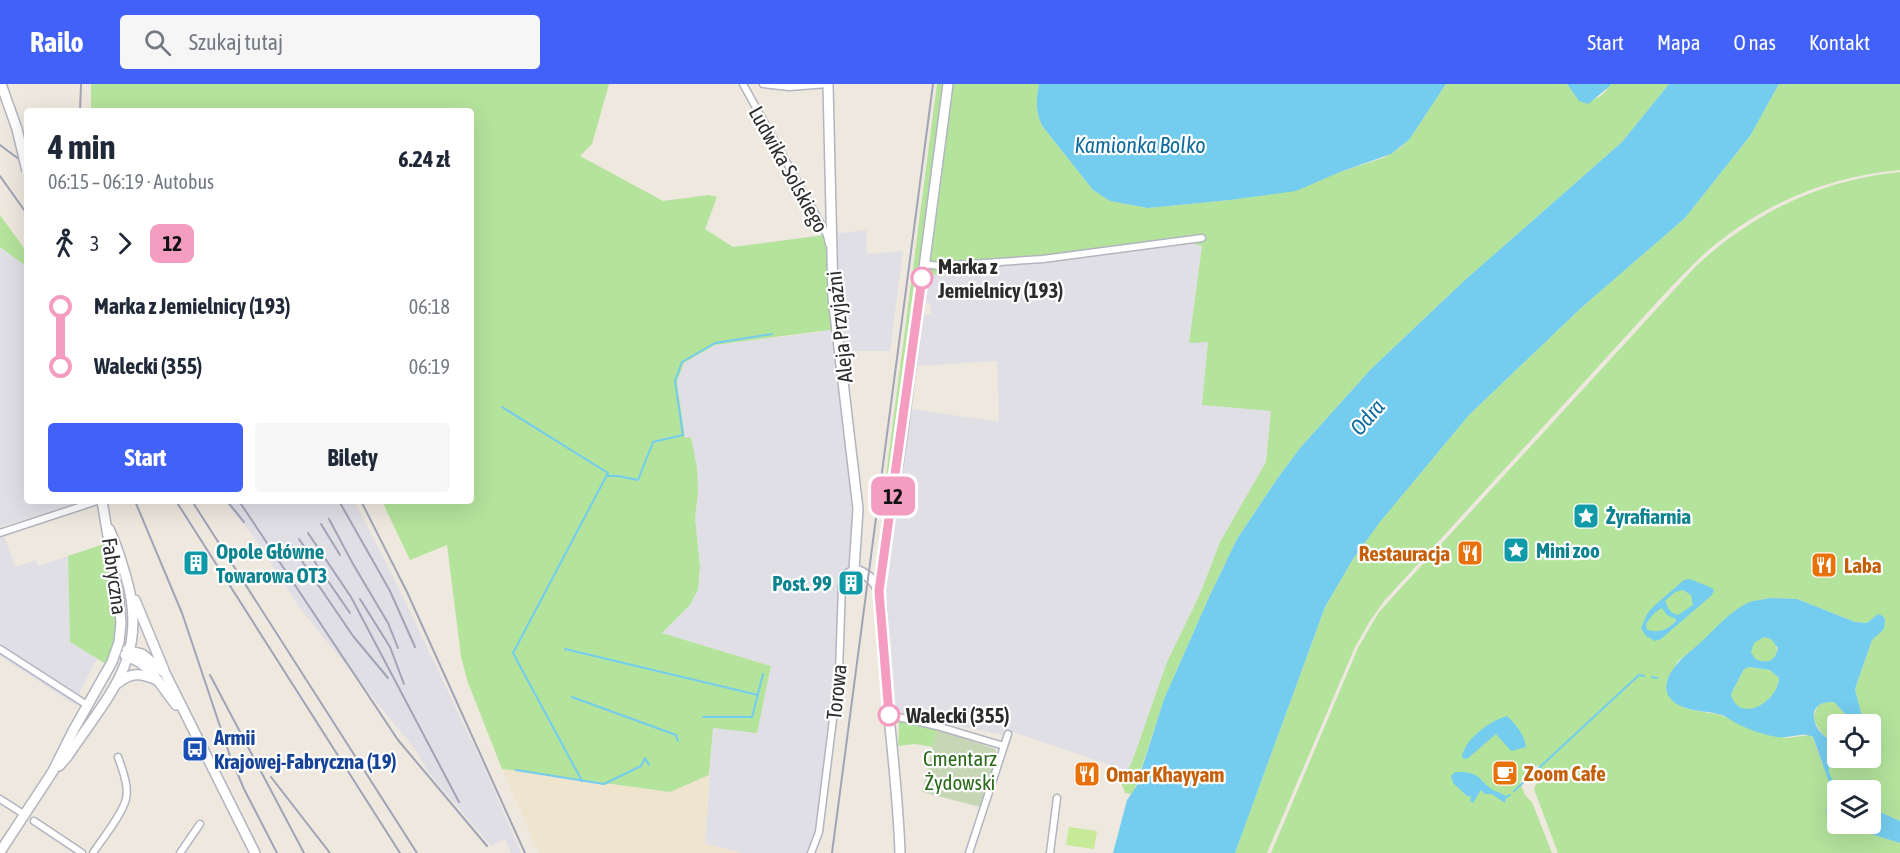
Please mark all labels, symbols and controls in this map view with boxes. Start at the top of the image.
search box [120,15,540,69]
text: Railo [30,26,84,58]
icon: search [141,26,174,59]
text: Szukaj tutaj [189,29,283,55]
text: Start [1587,30,1624,54]
text: Mapa [1657,30,1700,54]
text: O nas [1733,30,1776,54]
text: Kontakt [1809,30,1870,54]
street label: Ludwika Solskiego [744,102,834,236]
text: 4 min [48,128,115,166]
water label: Kamionka Bolko [1074,132,1206,158]
text: 6.24 zł [398,146,450,172]
text: 06:15 – 06:19 · Autobus [48,170,214,193]
icon: walk [48,227,81,260]
icon: forward [108,227,141,260]
text: 12 [162,231,182,255]
text: 3 [90,232,99,255]
place label: Marka z Jemielnicy (193) [937,254,1063,302]
marker: Marka z Jemielnicy (193) [911,267,933,289]
street label: Aleja Przyjaźni [821,270,857,384]
text: Marka z Jemielnicy (193) [94,293,291,319]
text: 06:18 [409,295,450,318]
text: Walecki (355) [94,353,202,379]
text: 06:19 [409,355,450,378]
water label: Odra [1344,394,1390,440]
button: Start [48,423,243,492]
button: Bilety [255,423,450,492]
line badge: 12 [866,476,920,516]
text: 12 [883,484,903,508]
place icon: Żyrafiarnia [1571,501,1601,531]
place label: Żyrafiarnia [1606,504,1691,528]
place icon: Mini zoo [1501,535,1531,565]
street label: Fabryczna [98,536,132,616]
restaurant icon: Restauracja [1455,538,1485,568]
place label: Mini zoo [1536,538,1600,562]
place label: Opole Główne Towarowa OT3 [216,539,327,587]
place label: Restauracja [1359,541,1450,565]
building icon: Opole Główne Towarowa OT3 [181,548,211,578]
restaurant icon: Laba [1809,550,1839,580]
place label: Laba [1844,553,1882,577]
building icon: Post. 99 [836,568,866,598]
place label: Post. 99 [772,571,832,595]
street label: Torowa [821,663,851,721]
place label: Walecki (355) [905,703,1009,727]
marker: Walecki (355) [878,704,900,726]
map controls [1827,714,1881,834]
button: locate [1827,714,1881,768]
place label: Armii Krajowej-Fabryczna (19) [213,725,397,773]
bus stop icon: Armii Krajowej-Fabryczna (19) [180,734,210,764]
park label: Cmentarz Żydowski [923,746,997,794]
cafe icon: Zoom Cafe [1490,758,1520,788]
restaurant icon: Omar Khayyam [1072,759,1102,789]
place label: Zoom Cafe [1524,761,1606,785]
place label: Omar Khayyam [1106,762,1224,786]
button: layers [1827,780,1881,834]

